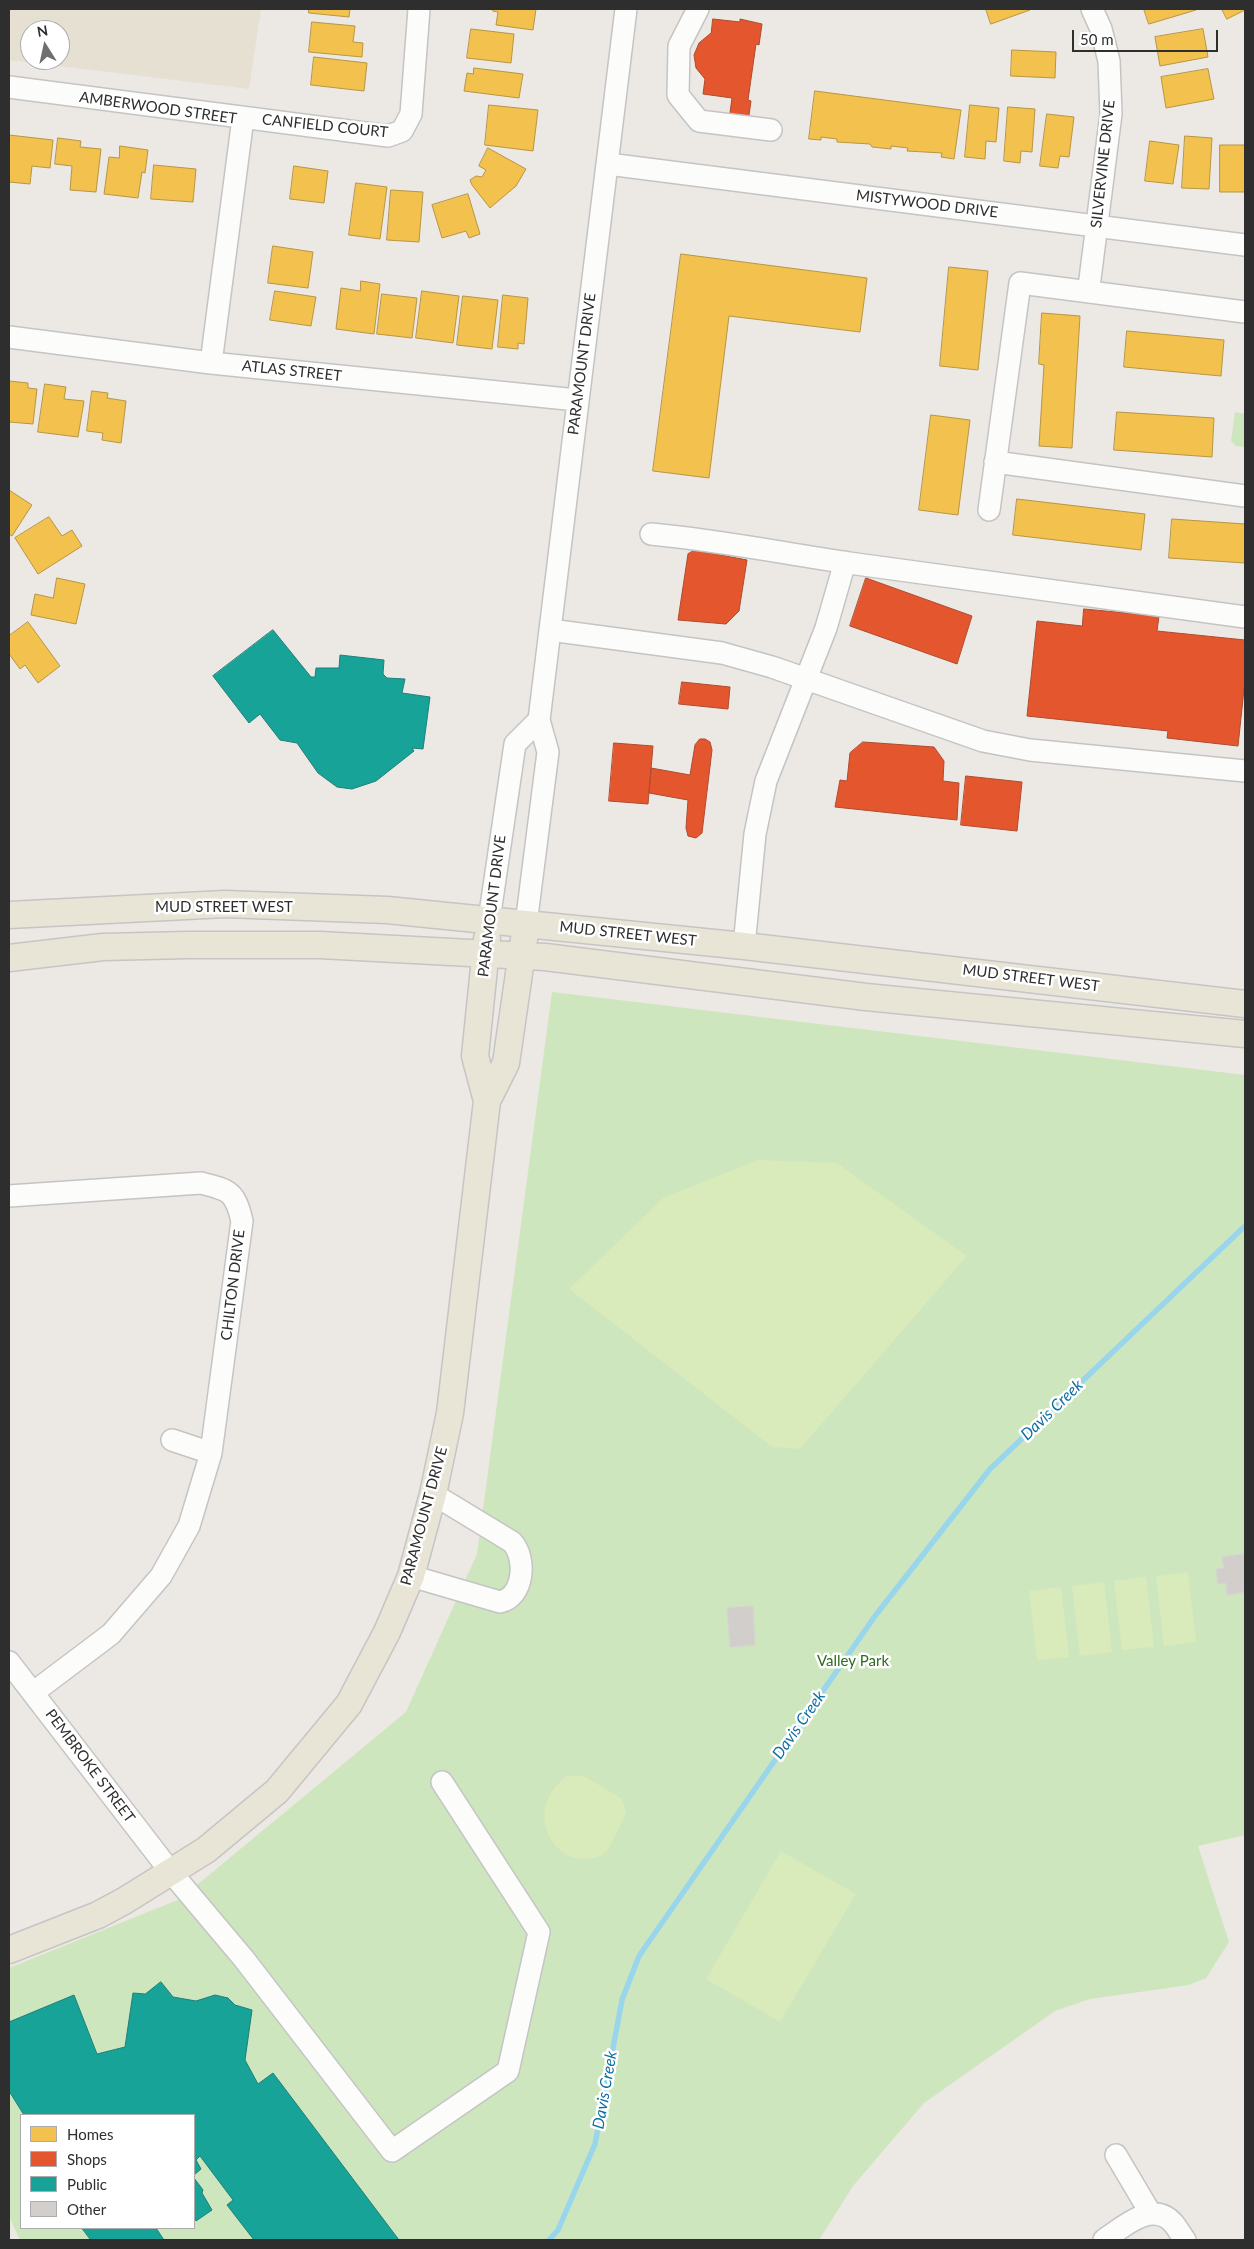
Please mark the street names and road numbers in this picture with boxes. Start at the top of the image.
street label: AMBERWOOD STREET [78,88,238,128]
street label: SILVERVINE DRIVE [1087,99,1119,229]
street label: CANFIELD COURT [261,110,389,142]
street label: MISTYWOOD DRIVE [855,186,999,222]
street label: PARAMOUNT DRIVE [564,292,600,436]
street label: ATLAS STREET [241,357,343,385]
street label: PARAMOUNT DRIVE [474,834,510,978]
street label: MUD STREET WEST [155,898,293,916]
street label: MUD STREET WEST [559,918,697,950]
street label: MUD STREET WEST [962,961,1100,995]
street label: CHILTON DRIVE [217,1229,249,1341]
street label: PARAMOUNT DRIVE [397,1445,451,1587]
street label: PEMBROKE STREET [41,1706,139,1826]

